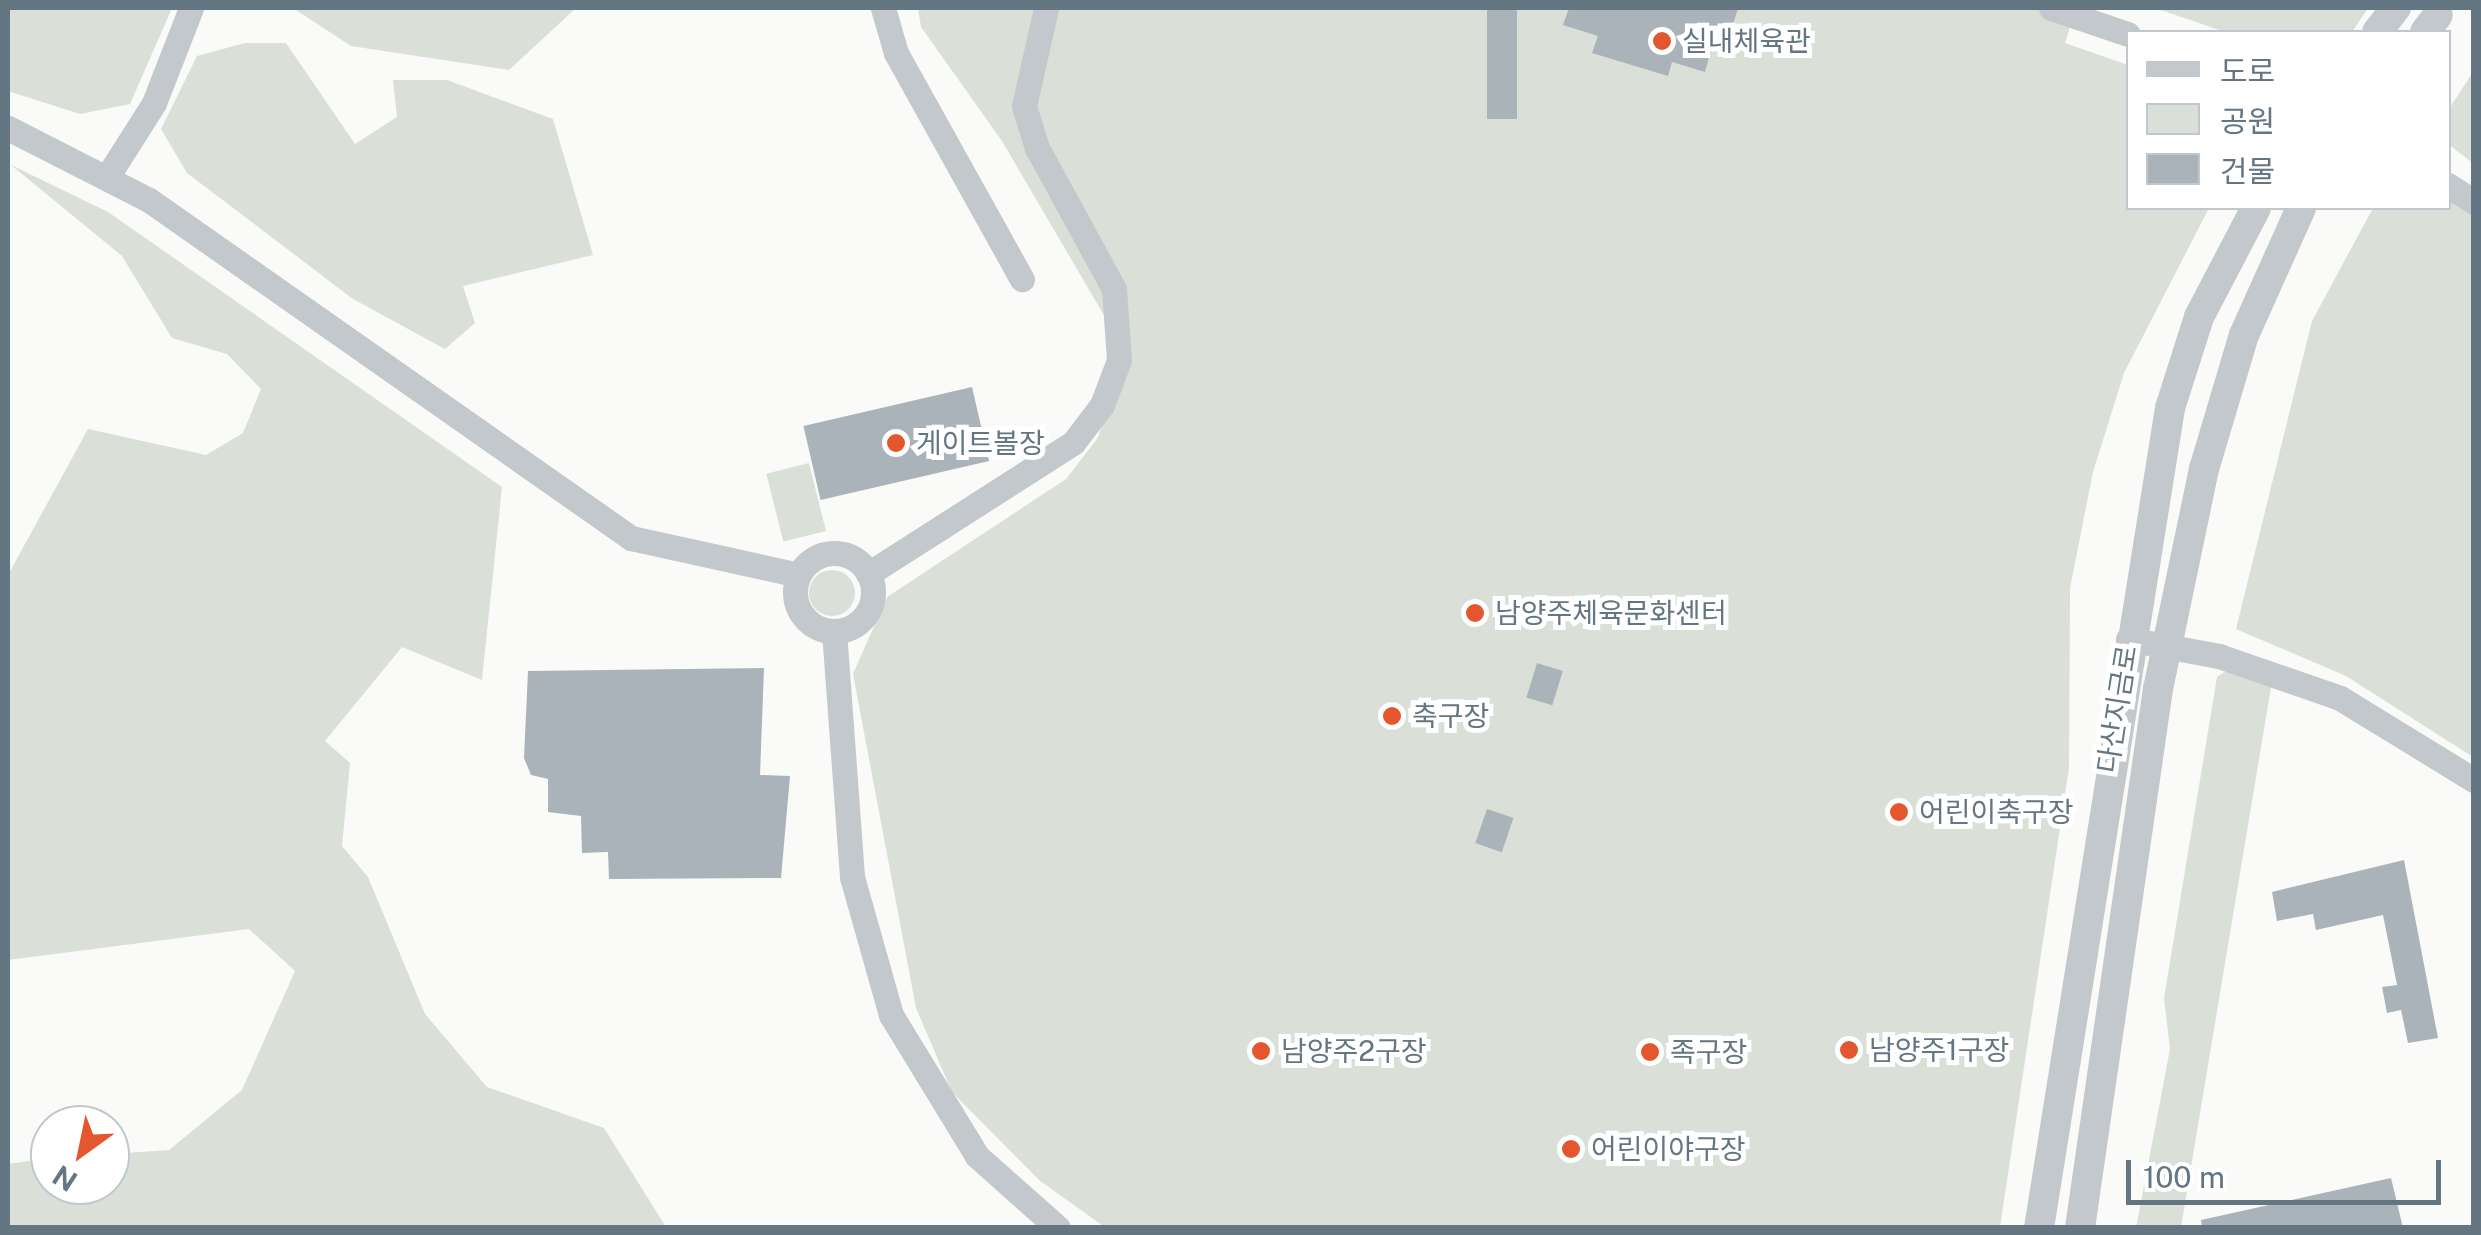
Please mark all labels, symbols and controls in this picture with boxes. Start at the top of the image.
place label: 실내체육관 [1682,24,1811,58]
marker: 실내체육관 [1651,30,1673,52]
legend [2126,30,2451,210]
text: 도로 [2220,53,2275,89]
text: 공원 [2220,103,2275,139]
text: 건물 [2220,153,2275,189]
place label: 게이트볼장 [916,426,1045,460]
marker: 게이트볼장 [885,432,907,454]
place label: 남양주체육문화센터 [1495,596,1727,630]
marker: 남양주체육문화센터 [1464,602,1486,624]
street label: 다산지금로 [2090,643,2144,775]
place label: 축구장 [1412,699,1489,733]
marker: 축구장 [1381,705,1403,727]
place label: 어린이축구장 [1919,795,2074,829]
marker: 어린이축구장 [1888,801,1910,823]
place label: 남양주1구장 [1869,1033,2009,1067]
place label: 남양주2구장 [1281,1034,1426,1068]
place label: 족구장 [1670,1035,1747,1069]
marker: 남양주1구장 [1838,1039,1860,1061]
marker: 남양주2구장 [1250,1040,1272,1062]
marker: 족구장 [1639,1041,1661,1063]
north arrow [30,1105,130,1205]
place label: 어린이야구장 [1591,1132,1746,1166]
marker: 어린이야구장 [1560,1138,1582,1160]
scale bar [2131,1140,2446,1202]
text: N [46,1159,83,1199]
text: 100 m [2143,1159,2225,1195]

